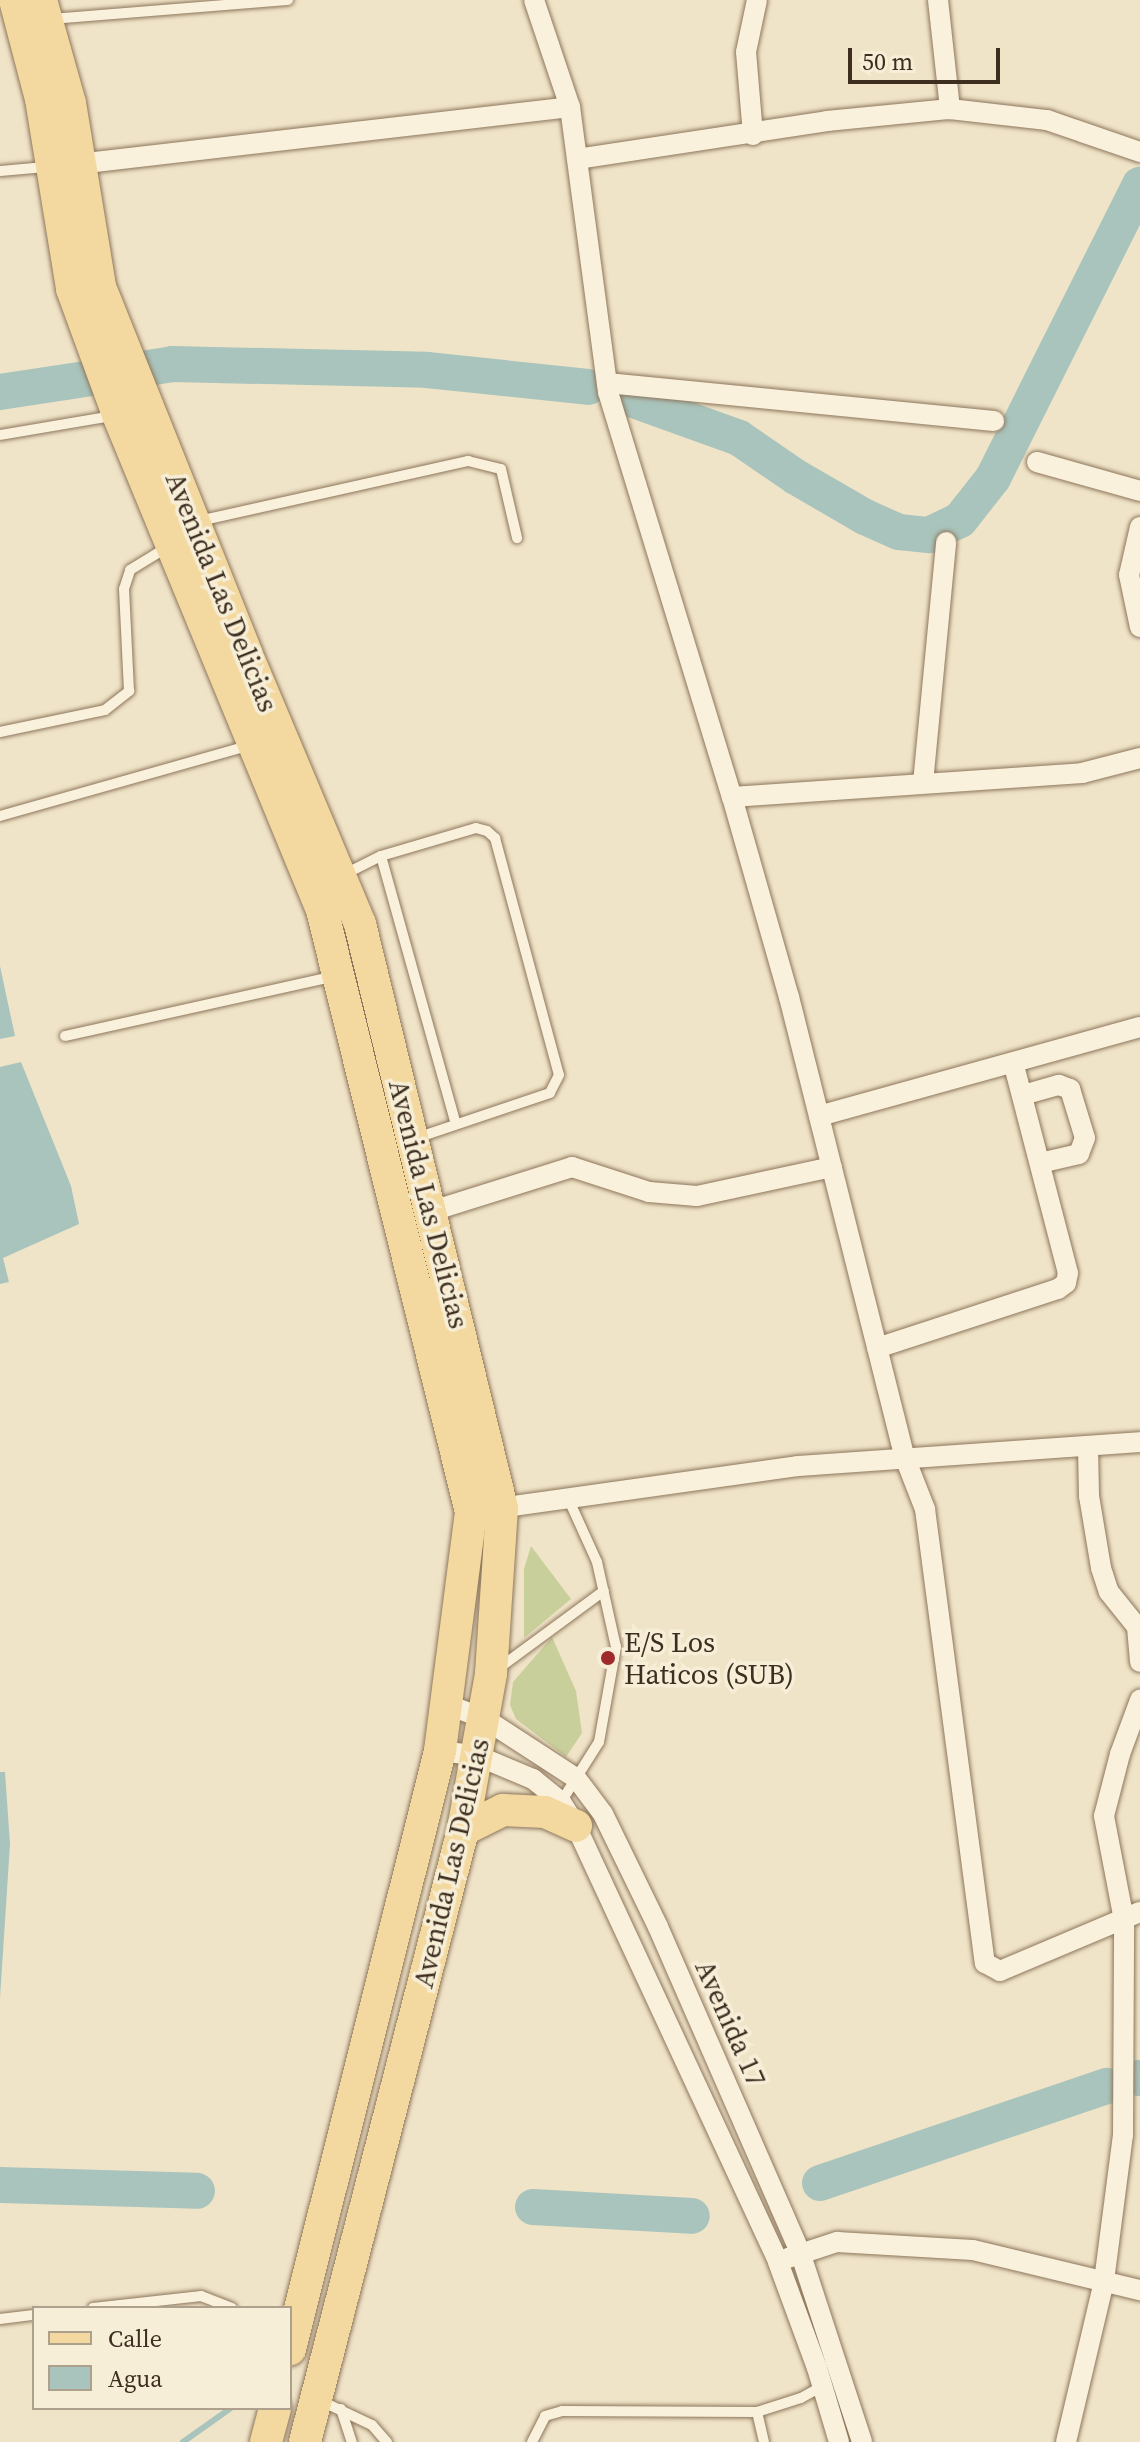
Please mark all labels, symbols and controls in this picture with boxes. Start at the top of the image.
scale bar [852,32,1004,82]
text: 50 m [862,45,913,78]
street label: Avenida Las Delicias [159,467,285,717]
street label: Avenida Las Delicias [382,1076,476,1332]
place label: E/S Los Haticos (SUB) [624,1625,794,1691]
marker: E/S Los Haticos (SUB) [599,1649,617,1667]
street label: Avenida Las Delicias [406,1735,496,1991]
street label: Avenida 17 [688,1955,774,2091]
legend [32,2306,292,2410]
text: Calle [108,2322,162,2355]
text: Agua [108,2362,163,2395]

